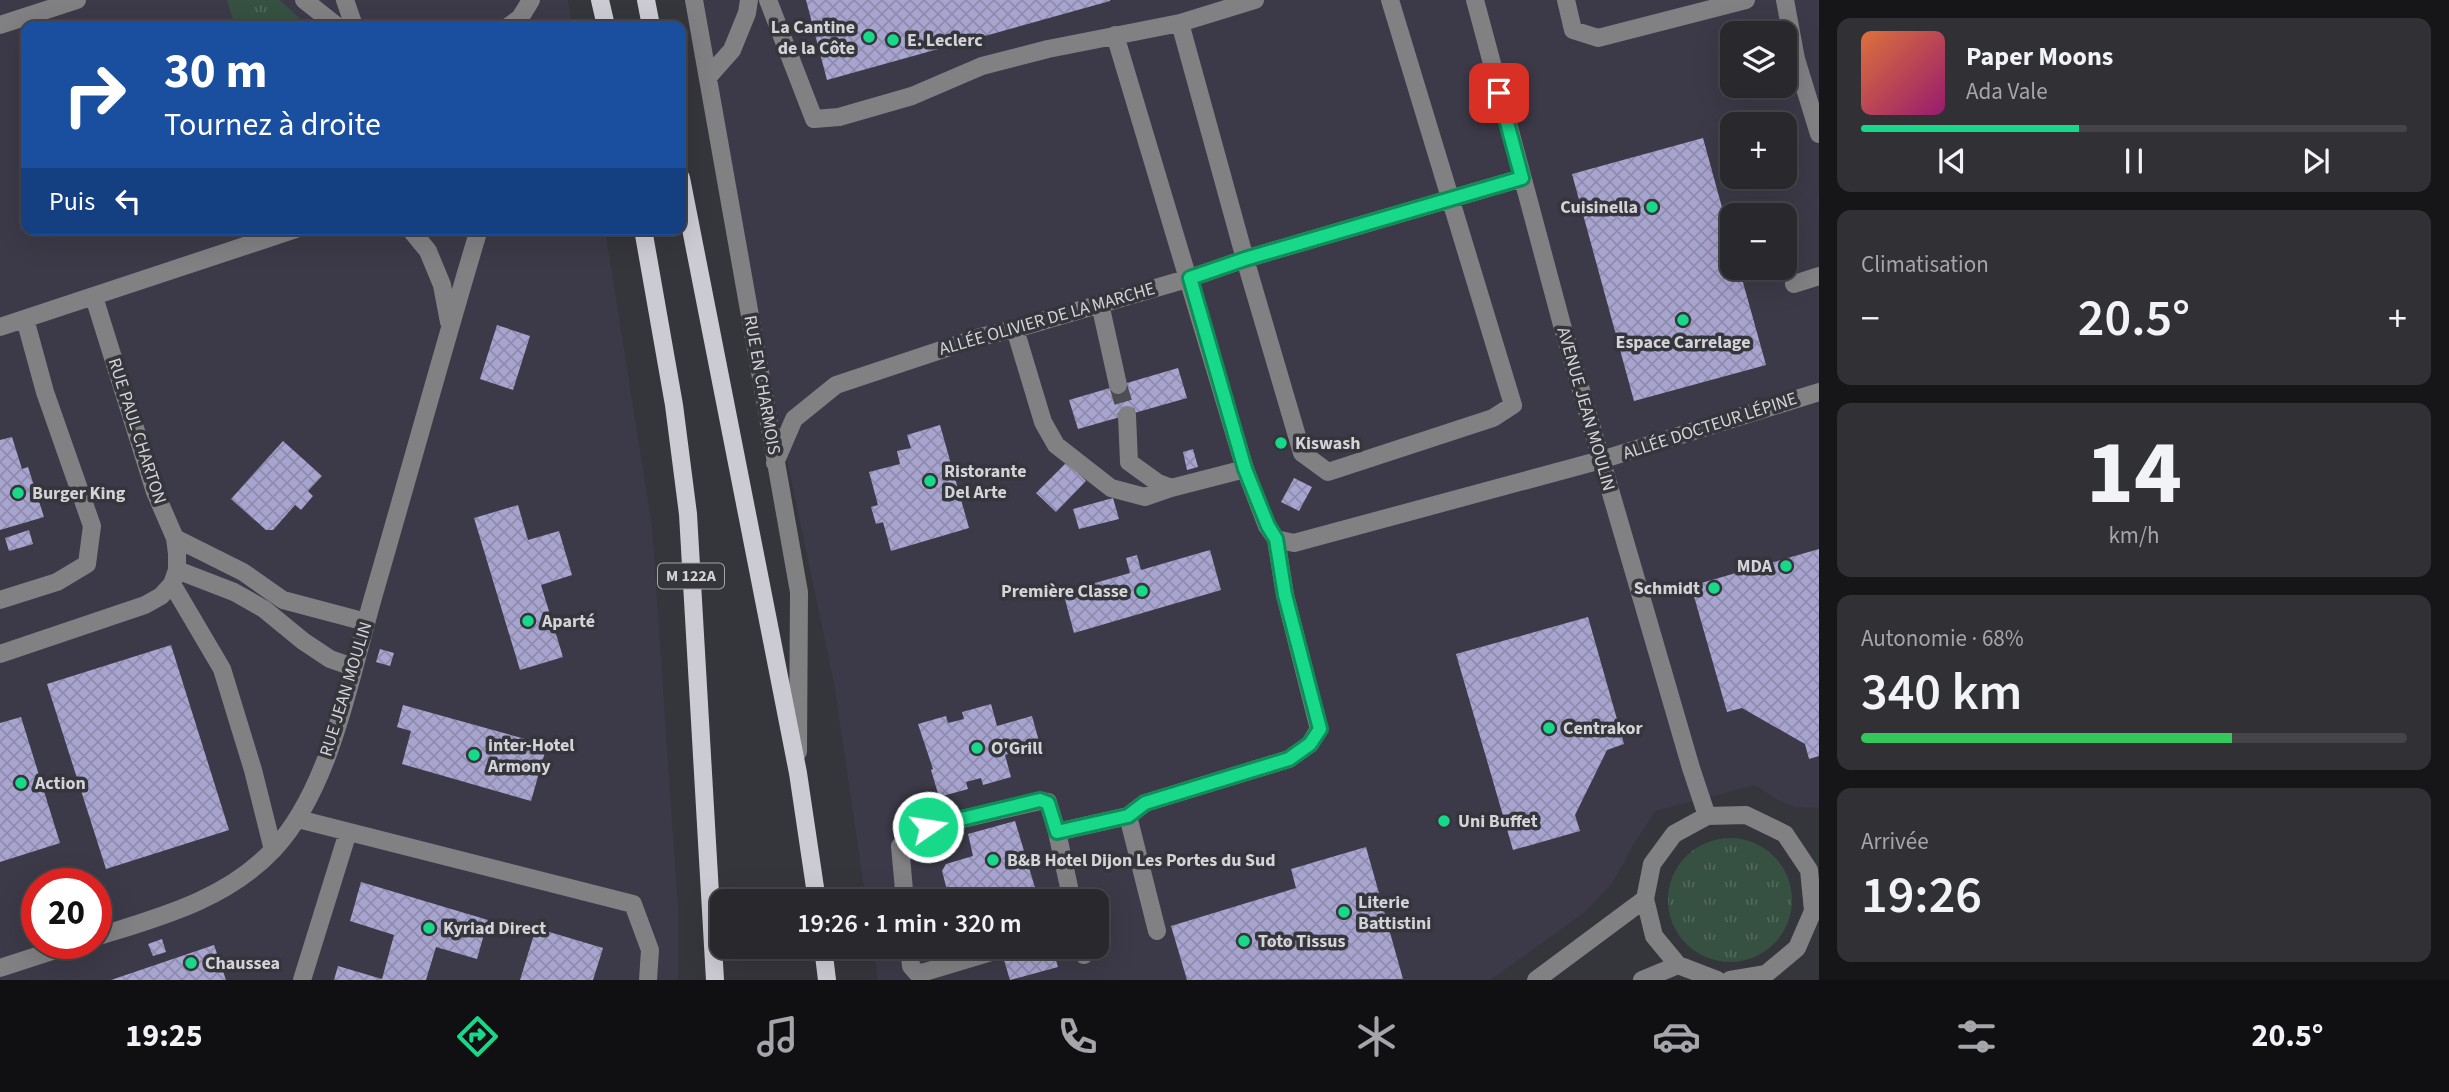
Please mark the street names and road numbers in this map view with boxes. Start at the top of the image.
street label: ALLÉE OLIVIER DE LA MARCHE [936,276,1158,362]
street label: RUE EN CHARMOIS [737,313,787,457]
street label: AVENUE JEAN MOULIN [1551,324,1621,494]
street label: RUE PAUL CHARTON [102,355,172,507]
street label: ALLÉE DOCTEUR LÉPINE [1620,386,1800,466]
road number: M 122A [658,564,724,589]
street label: RUE JEAN MOULIN [314,618,378,760]

